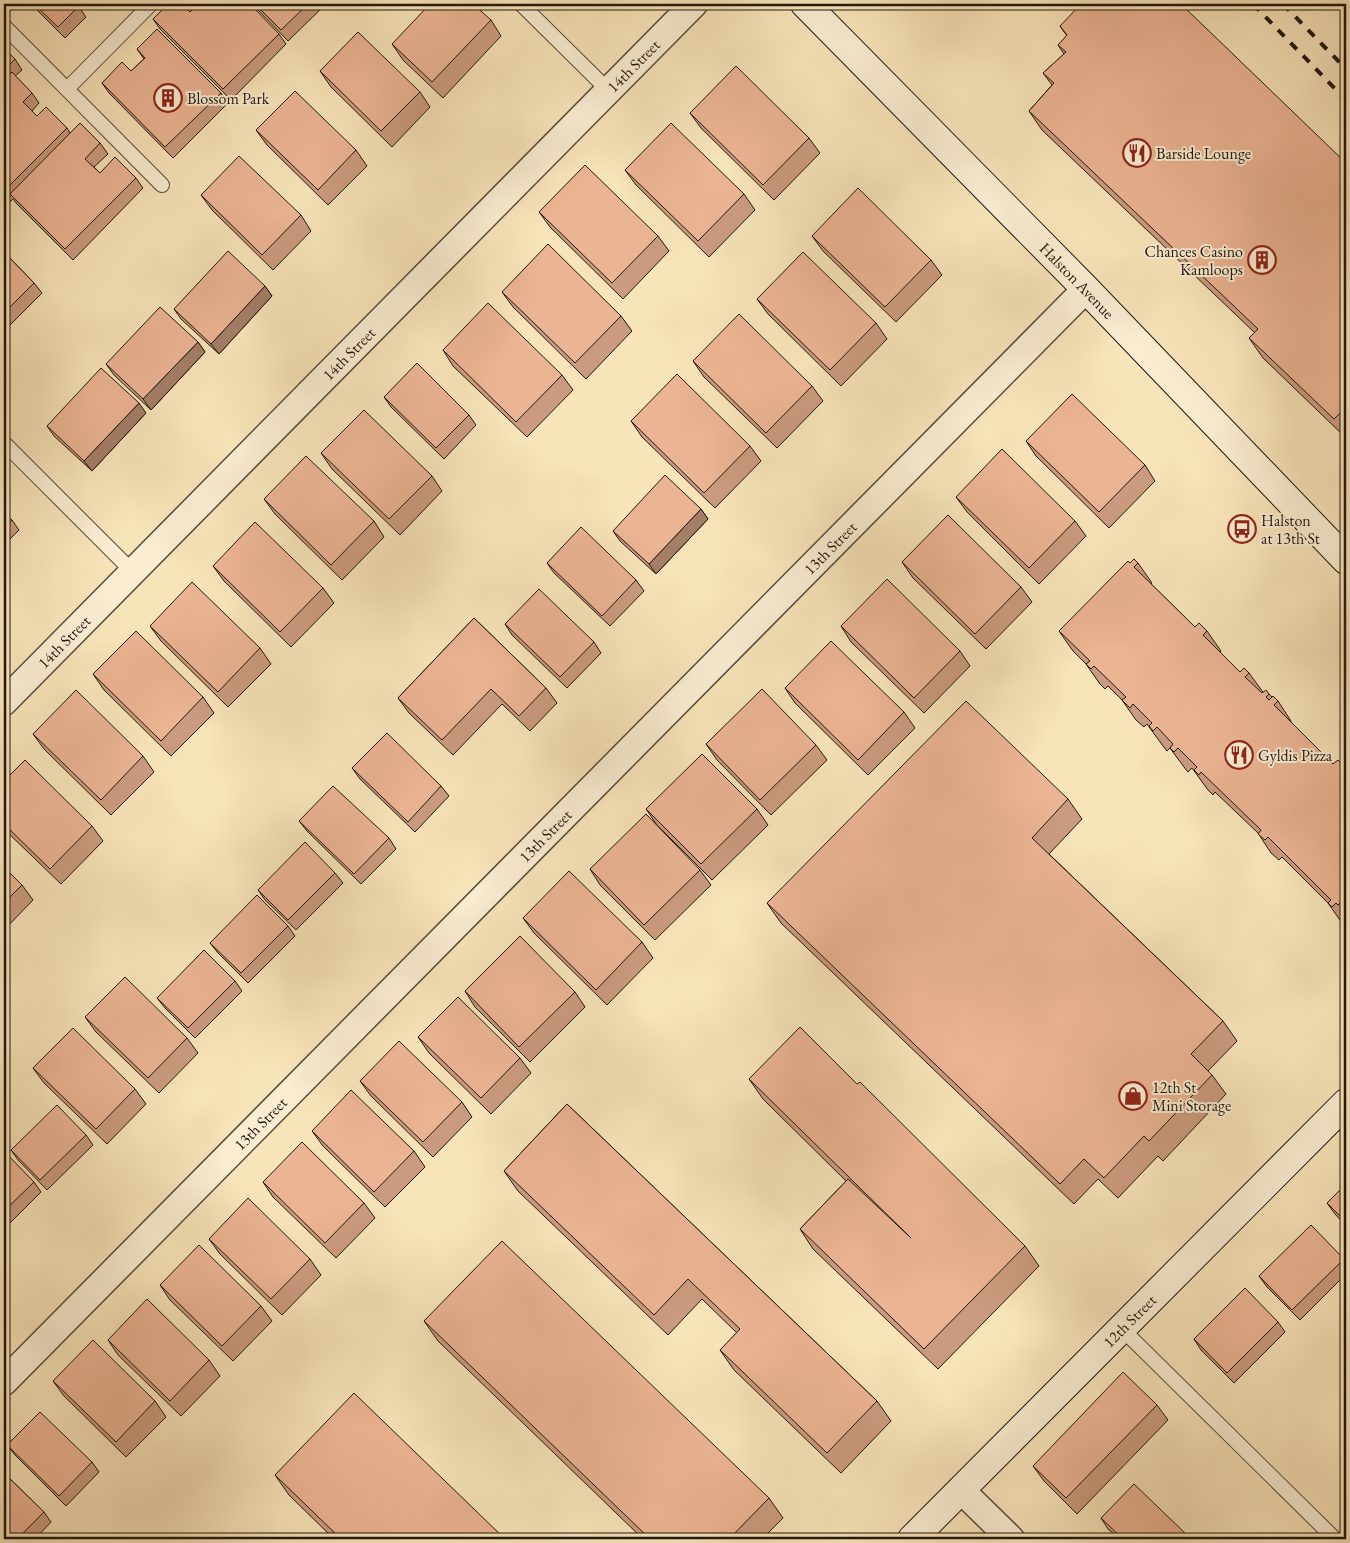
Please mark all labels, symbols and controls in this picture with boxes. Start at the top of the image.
street label: 14th Street [603,35,665,97]
building icon: Blossom Park [153,83,183,113]
place label: Blossom Park [187,88,270,109]
restaurant icon: Barside Lounge [1122,138,1152,168]
place label: Barside Lounge [1156,143,1251,164]
street label: Halston Avenue [1035,238,1119,323]
place label: Chances Casino Kamloops [1145,241,1243,280]
building icon: Chances Casino Kamloops [1247,245,1277,275]
street label: 14th Street [318,323,380,385]
place label: Halston at 13th St [1261,510,1320,549]
bus stop icon: Halston at 13th St [1227,514,1257,544]
street label: 13th Street [799,517,861,579]
street label: 14th Street [33,611,95,673]
restaurant icon: Gyldis Pizza [1224,740,1254,770]
place label: Gyldis Pizza [1258,745,1333,766]
street label: 13th Street [514,805,576,867]
place label: 12th St Mini Storage [1152,1077,1231,1116]
shop icon: 12th St Mini Storage [1118,1081,1148,1111]
street label: 13th Street [229,1092,291,1155]
street label: 12th Street [1099,1290,1161,1352]

